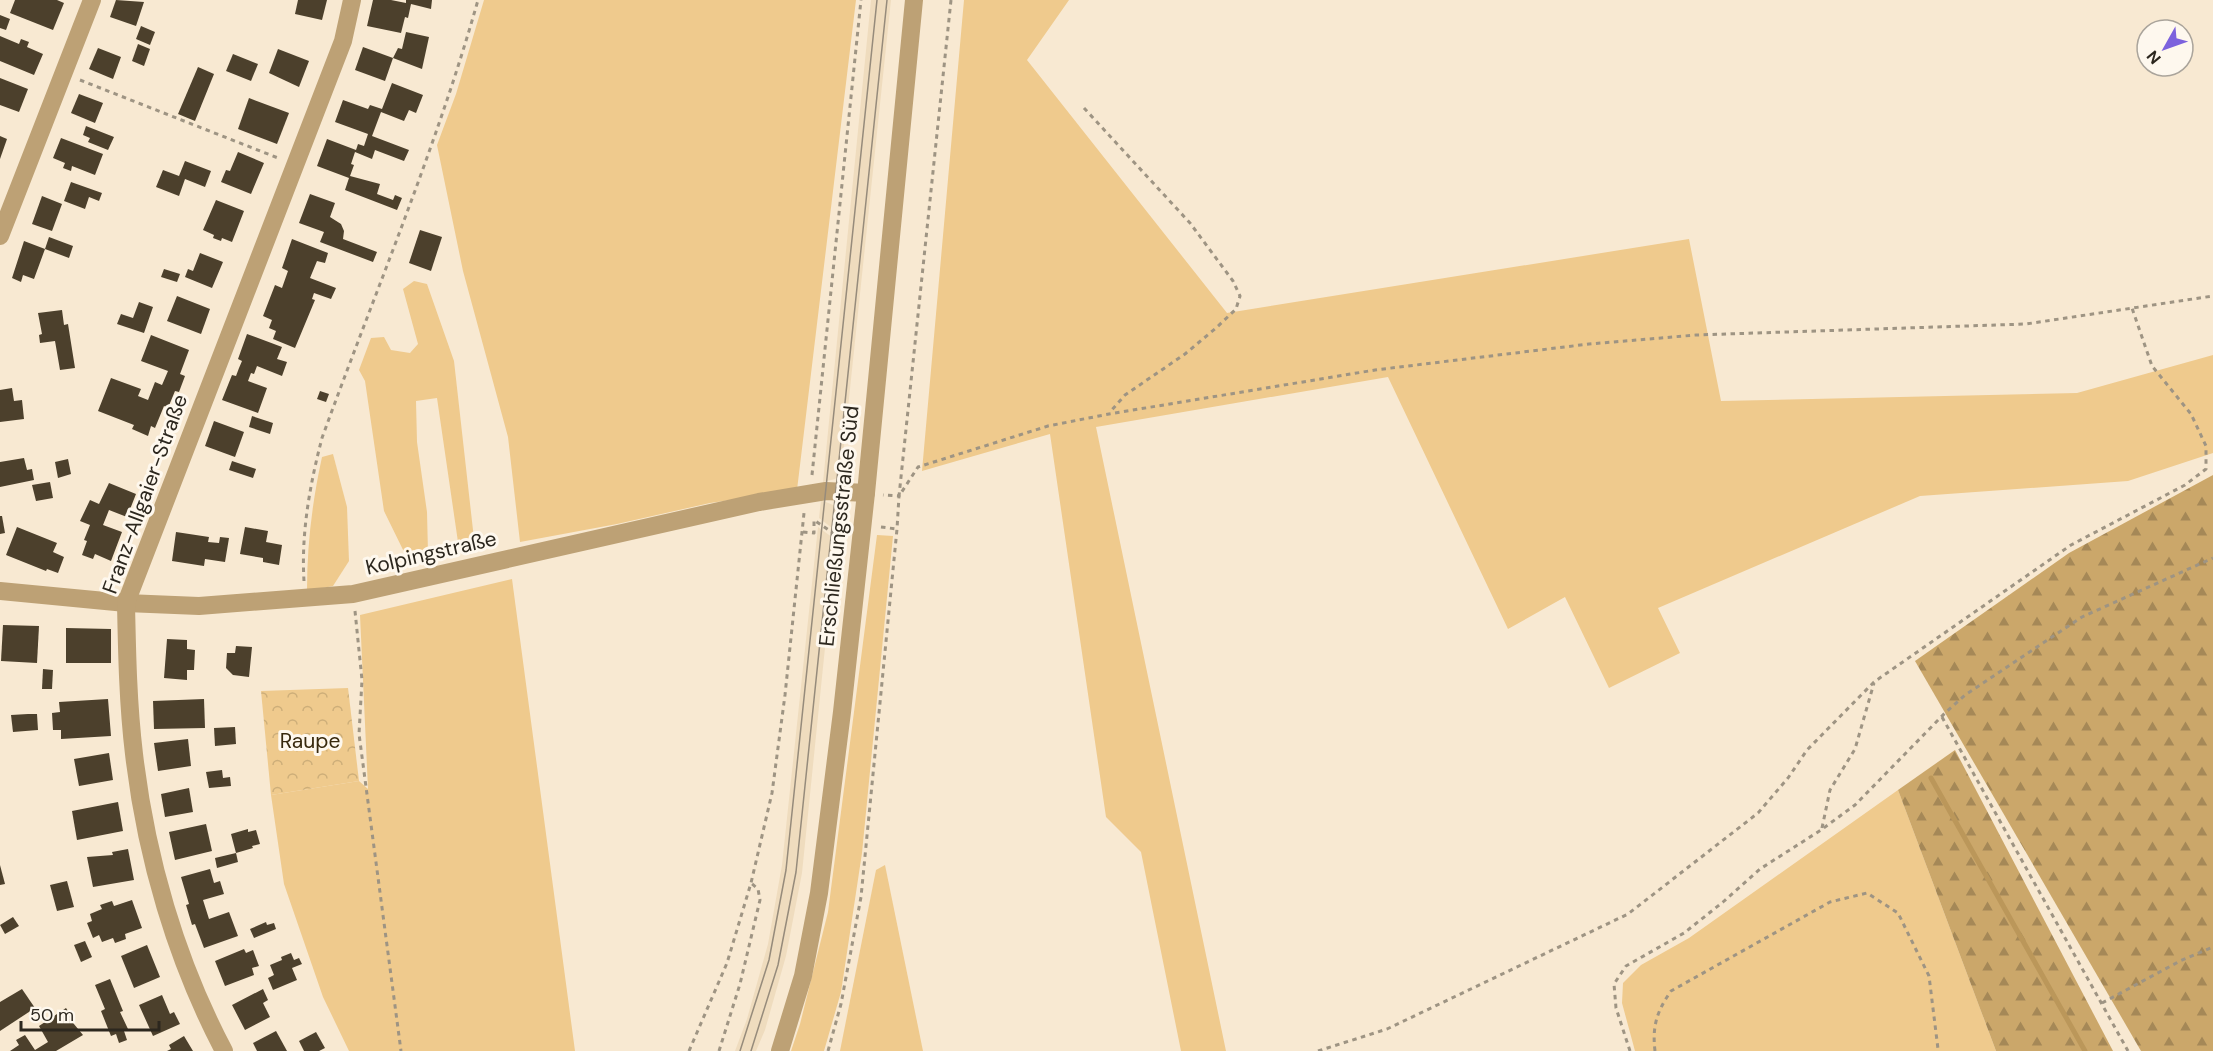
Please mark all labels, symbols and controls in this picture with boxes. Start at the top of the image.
north arrow [2135,18,2195,78]
text: N [2142,46,2166,69]
street label: Franz-Allgaier-Straße [96,390,194,598]
street label: Erschließungsstraße Süd [812,404,866,648]
street label: Kolpingstraße [363,524,499,582]
park label: Raupe [280,727,340,755]
scale bar [21,994,159,1032]
text: 50 m [30,1003,74,1027]

